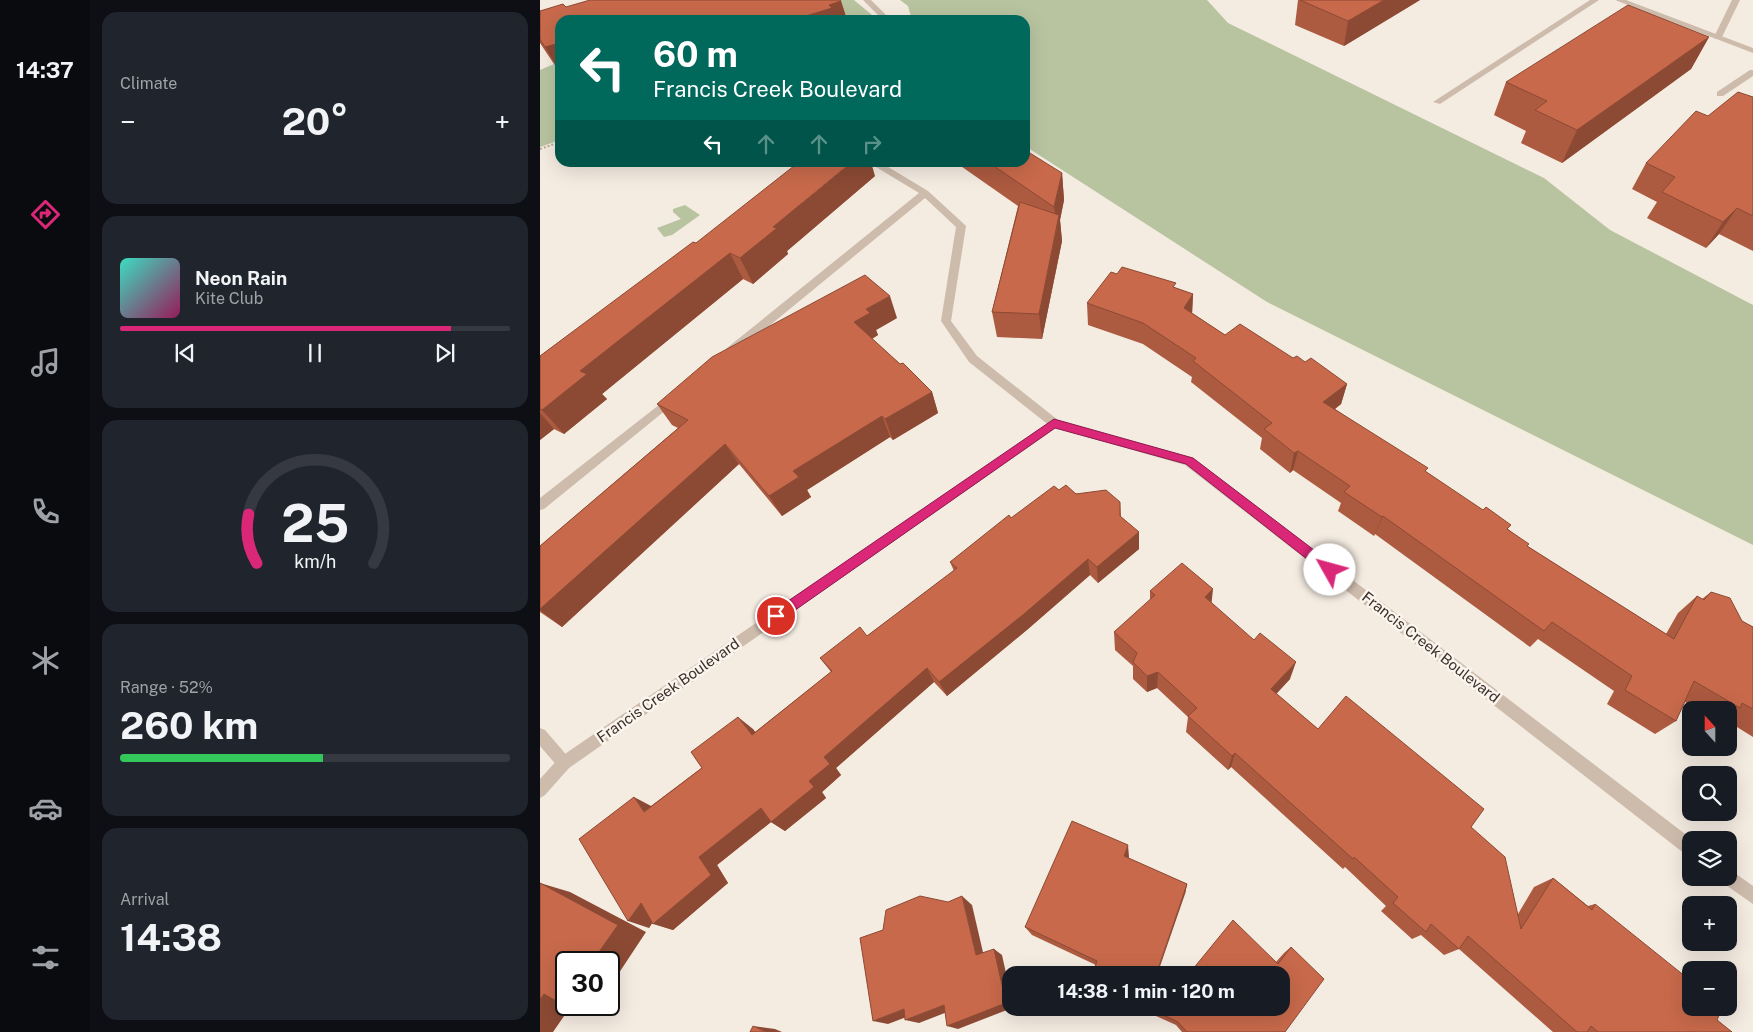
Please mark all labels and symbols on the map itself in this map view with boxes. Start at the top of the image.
position arrow [1303,543,1355,595]
street label: Francis Creek Boulevard [1359,588,1503,706]
pin [755,595,797,637]
street label: Francis Creek Boulevard [594,634,742,746]
north arrow [1682,701,1738,756]
speed limit sign: 30 [555,951,620,1016]

